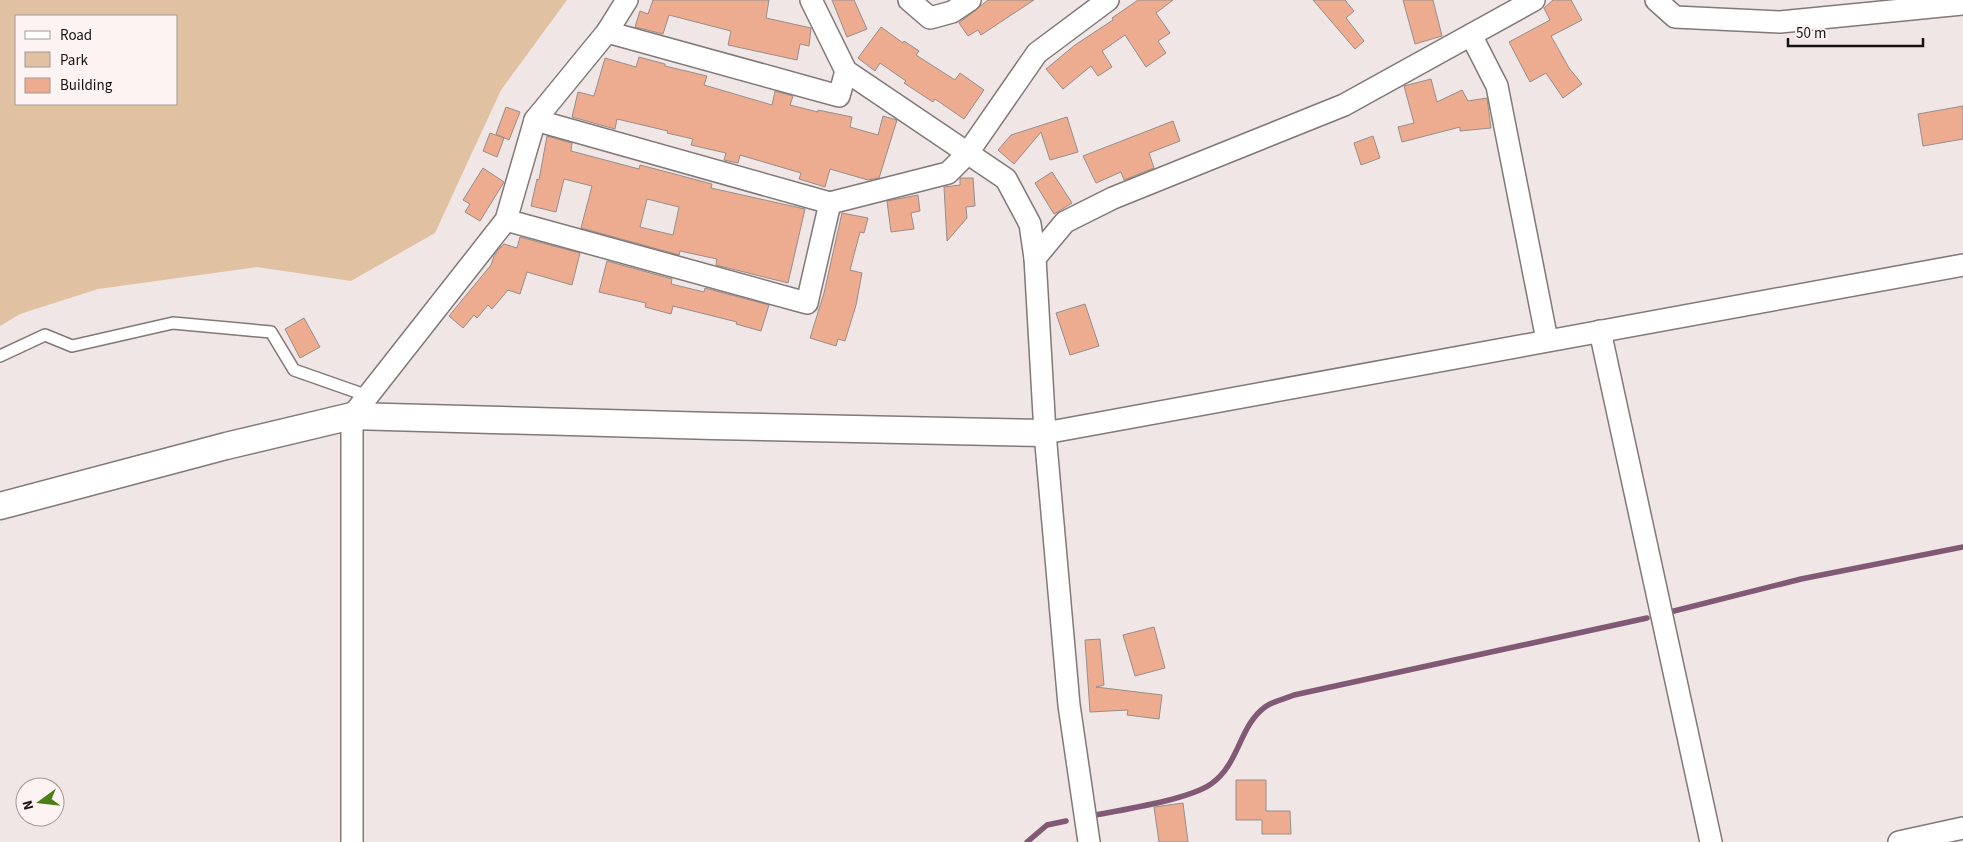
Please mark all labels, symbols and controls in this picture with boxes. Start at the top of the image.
legend [15,15,178,105]
scale bar [1788,15,1923,47]
text: 50 m [1796,23,1826,44]
text: Road [60,25,92,46]
text: Park [60,50,89,71]
text: Building [60,75,113,96]
north arrow [15,777,65,827]
text: N [18,798,39,812]

